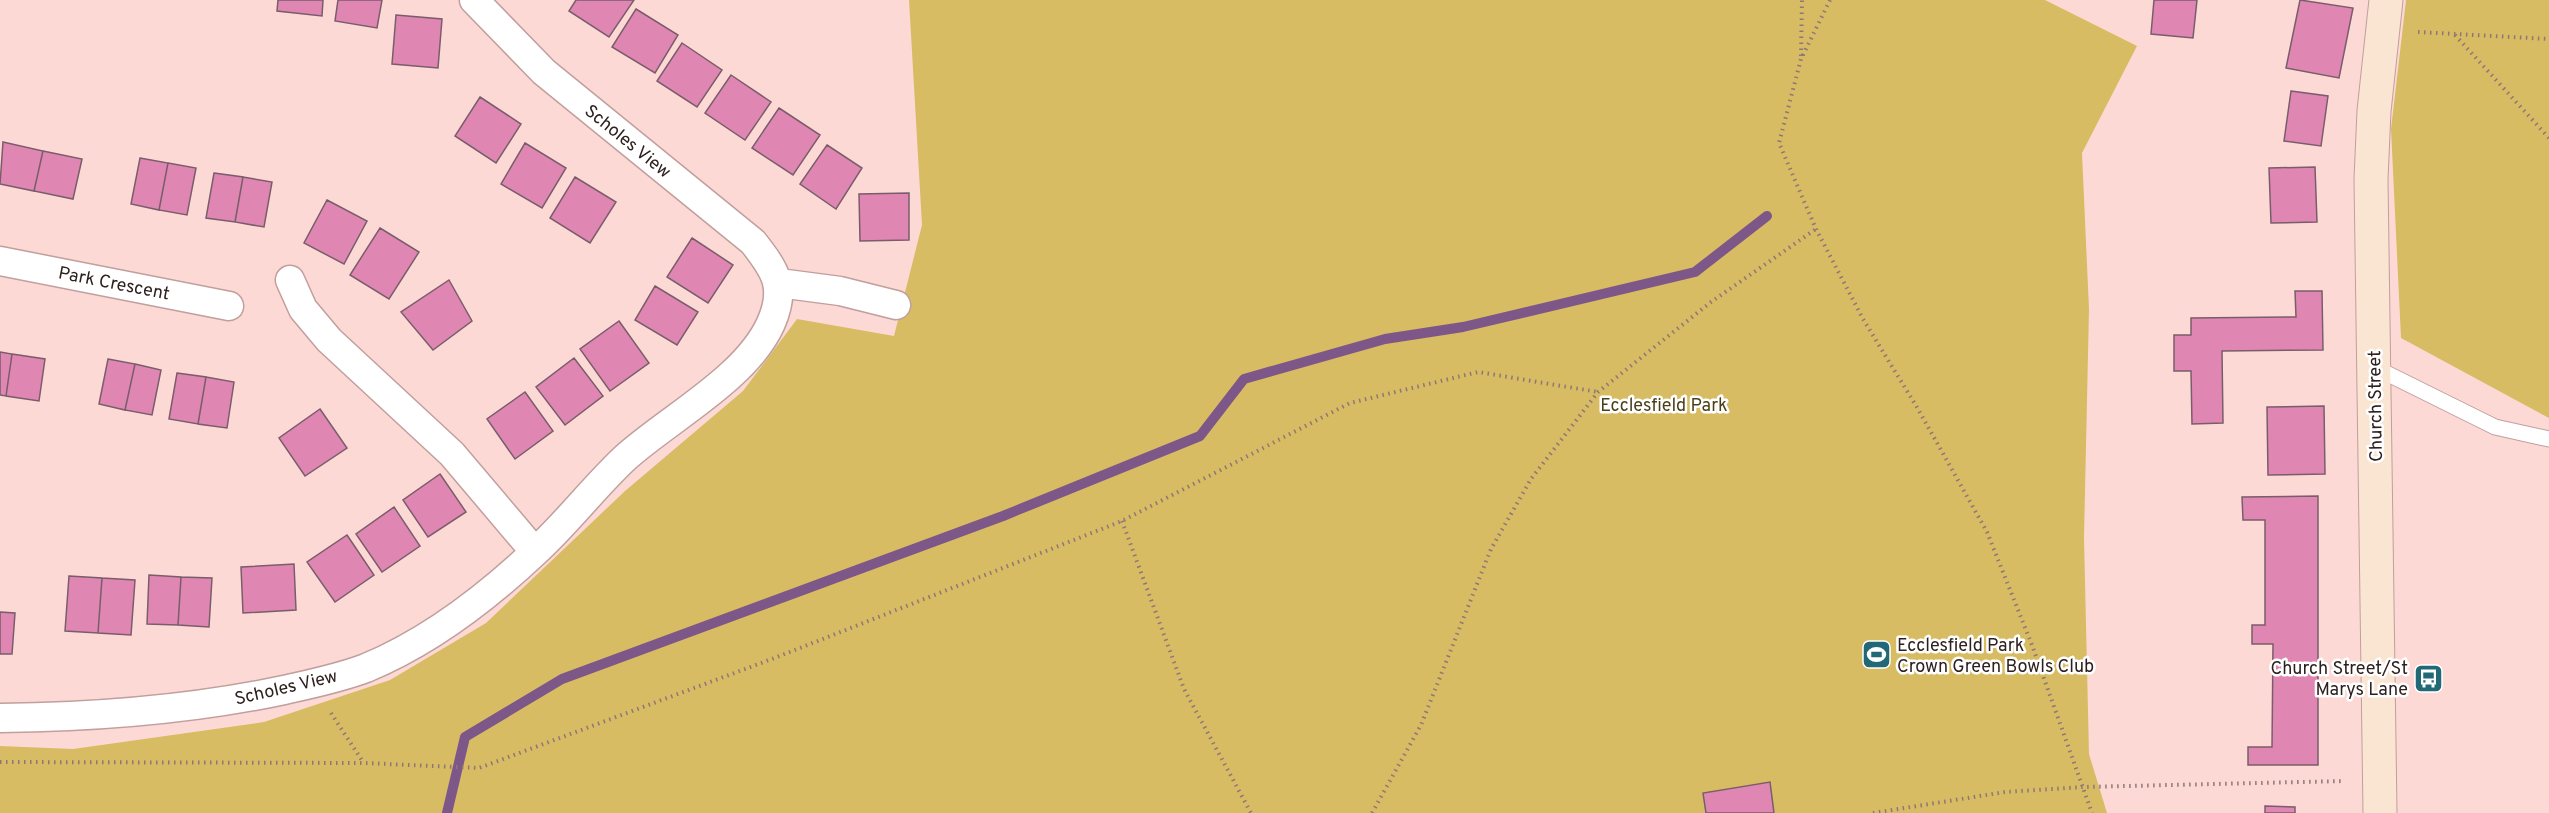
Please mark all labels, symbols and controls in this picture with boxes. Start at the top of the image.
street label: Scholes View [579,100,675,184]
street label: Park Crescent [56,262,171,307]
street label: Church Street [2364,350,2389,462]
park label: Ecclesfield Park [1600,395,1728,418]
place label: Ecclesfield Park Crown Green Bowls Club [1897,635,2094,679]
sports icon: Ecclesfield Park Crown Green Bowls Club [1860,639,1892,671]
place label: Church Street/St Marys Lane [2271,658,2408,702]
bus stop icon: Church Street/St Marys Lane [2413,662,2445,694]
street label: Scholes View [233,665,340,711]

